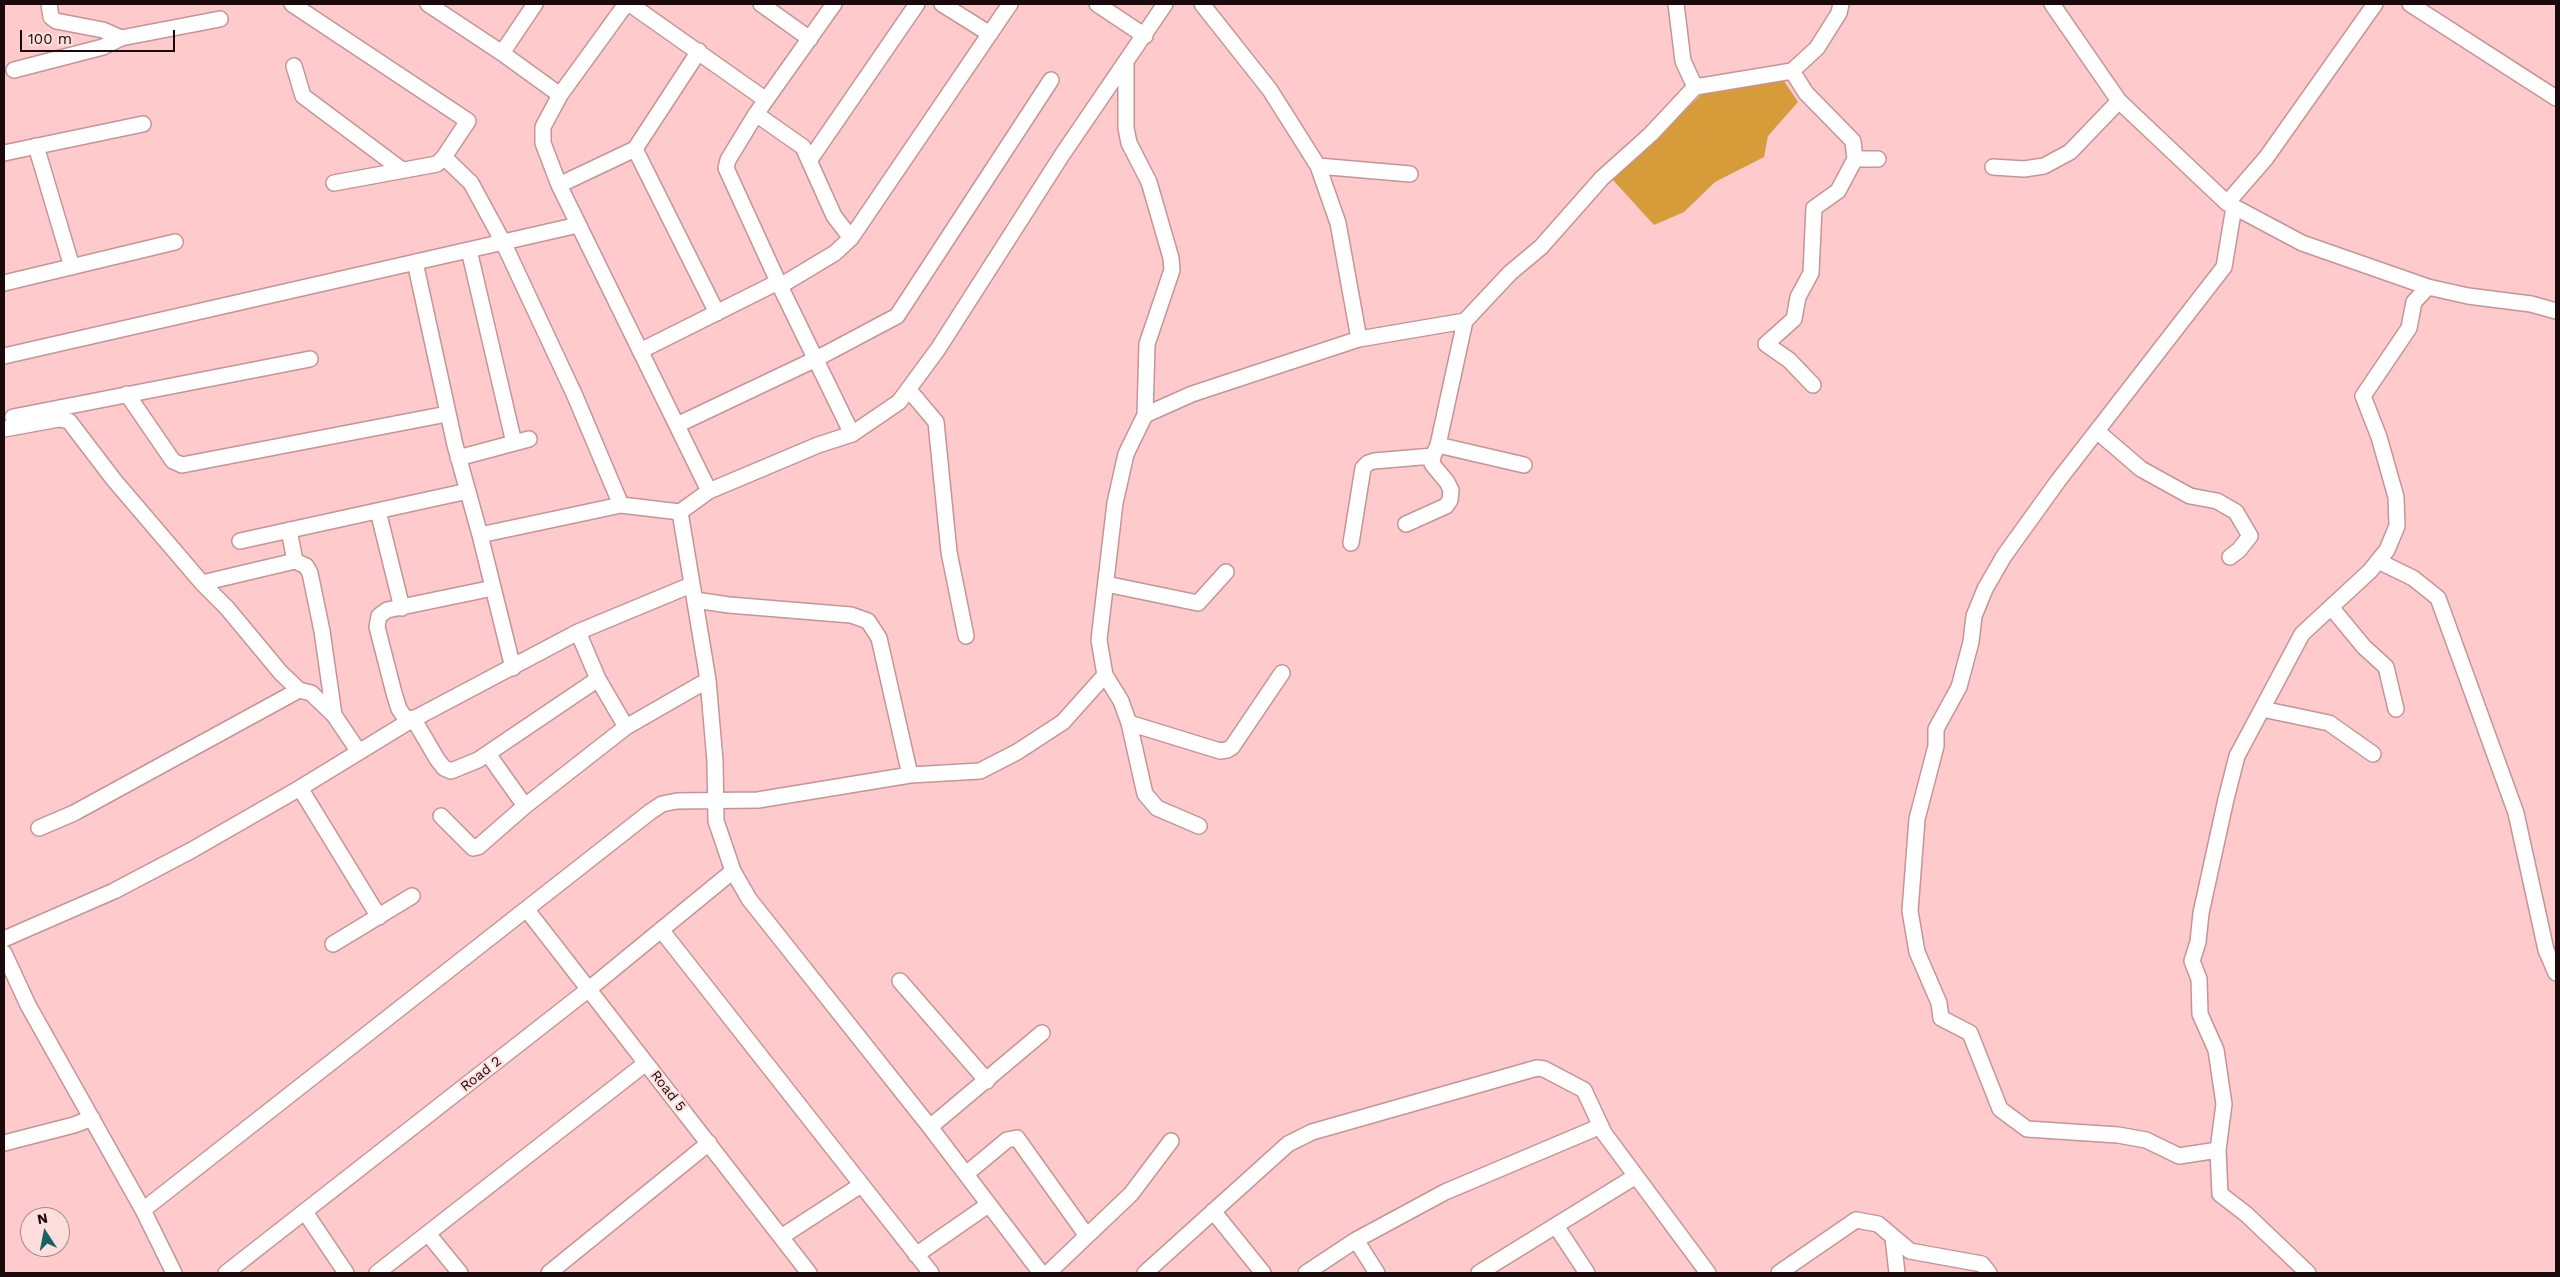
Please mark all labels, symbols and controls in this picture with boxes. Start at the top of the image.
scale bar [22,20,178,52]
text: 100 m [28,30,72,48]
street label: Road 2 [457,1053,505,1095]
street label: Road 5 [647,1067,689,1115]
north arrow [20,1207,70,1257]
text: N [36,1209,49,1227]

